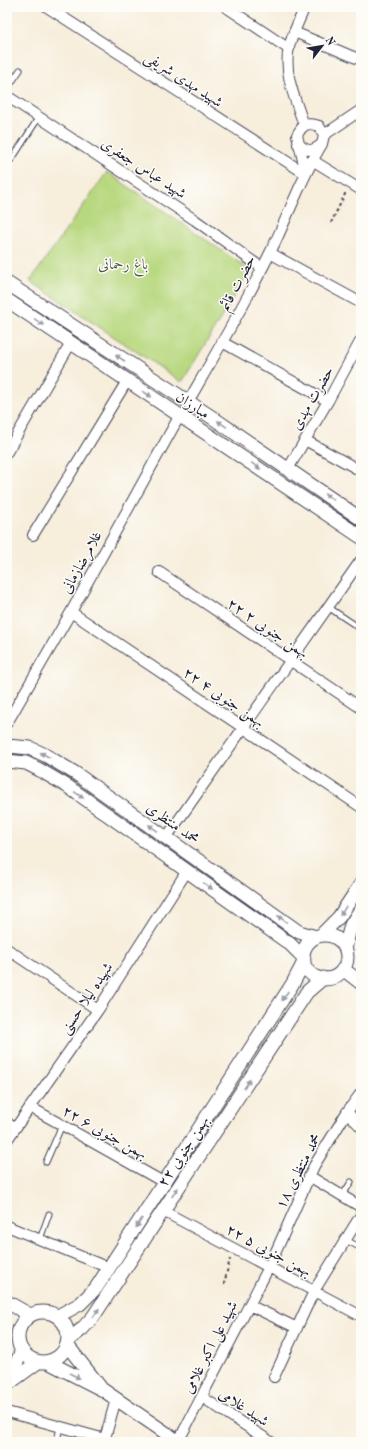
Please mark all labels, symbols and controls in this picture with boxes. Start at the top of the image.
north arrow [302,26,342,66]
text: N [322,35,336,49]
street label: شهید مهدی شریفی [141,50,225,113]
street label: شهید عباس جعفری [97,136,188,203]
street label: حضرت قائم [217,253,263,316]
park label: باغ رحمانی [98,258,148,277]
one-way arrow [34,318,45,326]
one-way arrow [114,354,126,361]
street label: حضرت مهدی [289,365,338,433]
street label: مبارزان [173,390,212,423]
one-way arrow [141,391,153,398]
one-way arrow [216,420,227,428]
one-way arrow [251,462,261,470]
one-way arrow [324,493,334,501]
street label: غلامرضازمانی [59,529,107,597]
street label: ۲۲ بهمن جنوبی ۲ [223,597,310,663]
street label: ۲۲ بهمن جنوبی ۴ [179,666,266,732]
one-way arrow [39,752,51,759]
one-way arrow [74,791,84,799]
street label: محمد منتظری [143,801,201,849]
one-way arrow [147,824,158,832]
one-way arrow [203,882,213,890]
one-way arrow [339,906,347,916]
one-way arrow [277,915,287,923]
street label: شهیده لیلا حسنی [58,960,118,1038]
one-way arrow [282,990,289,1002]
one-way arrow [243,1078,250,1090]
street label: ۲۲ بهمن جنوبی ۶ [59,1104,149,1164]
street label: ۲۲ بهمن جنوبی [156,1114,214,1191]
street label: محمد منتظری ۱۸ [274,1131,326,1212]
one-way arrow [171,1187,179,1197]
one-way arrow [135,1217,143,1228]
street label: ۲۲ بهمن جنوبی ۵ [222,1223,313,1282]
street label: شهید علی اکبر غلامی [181,1299,243,1397]
one-way arrow [92,1307,100,1318]
one-way arrow [69,1373,81,1379]
street label: شهید غلامی [215,1387,271,1431]

